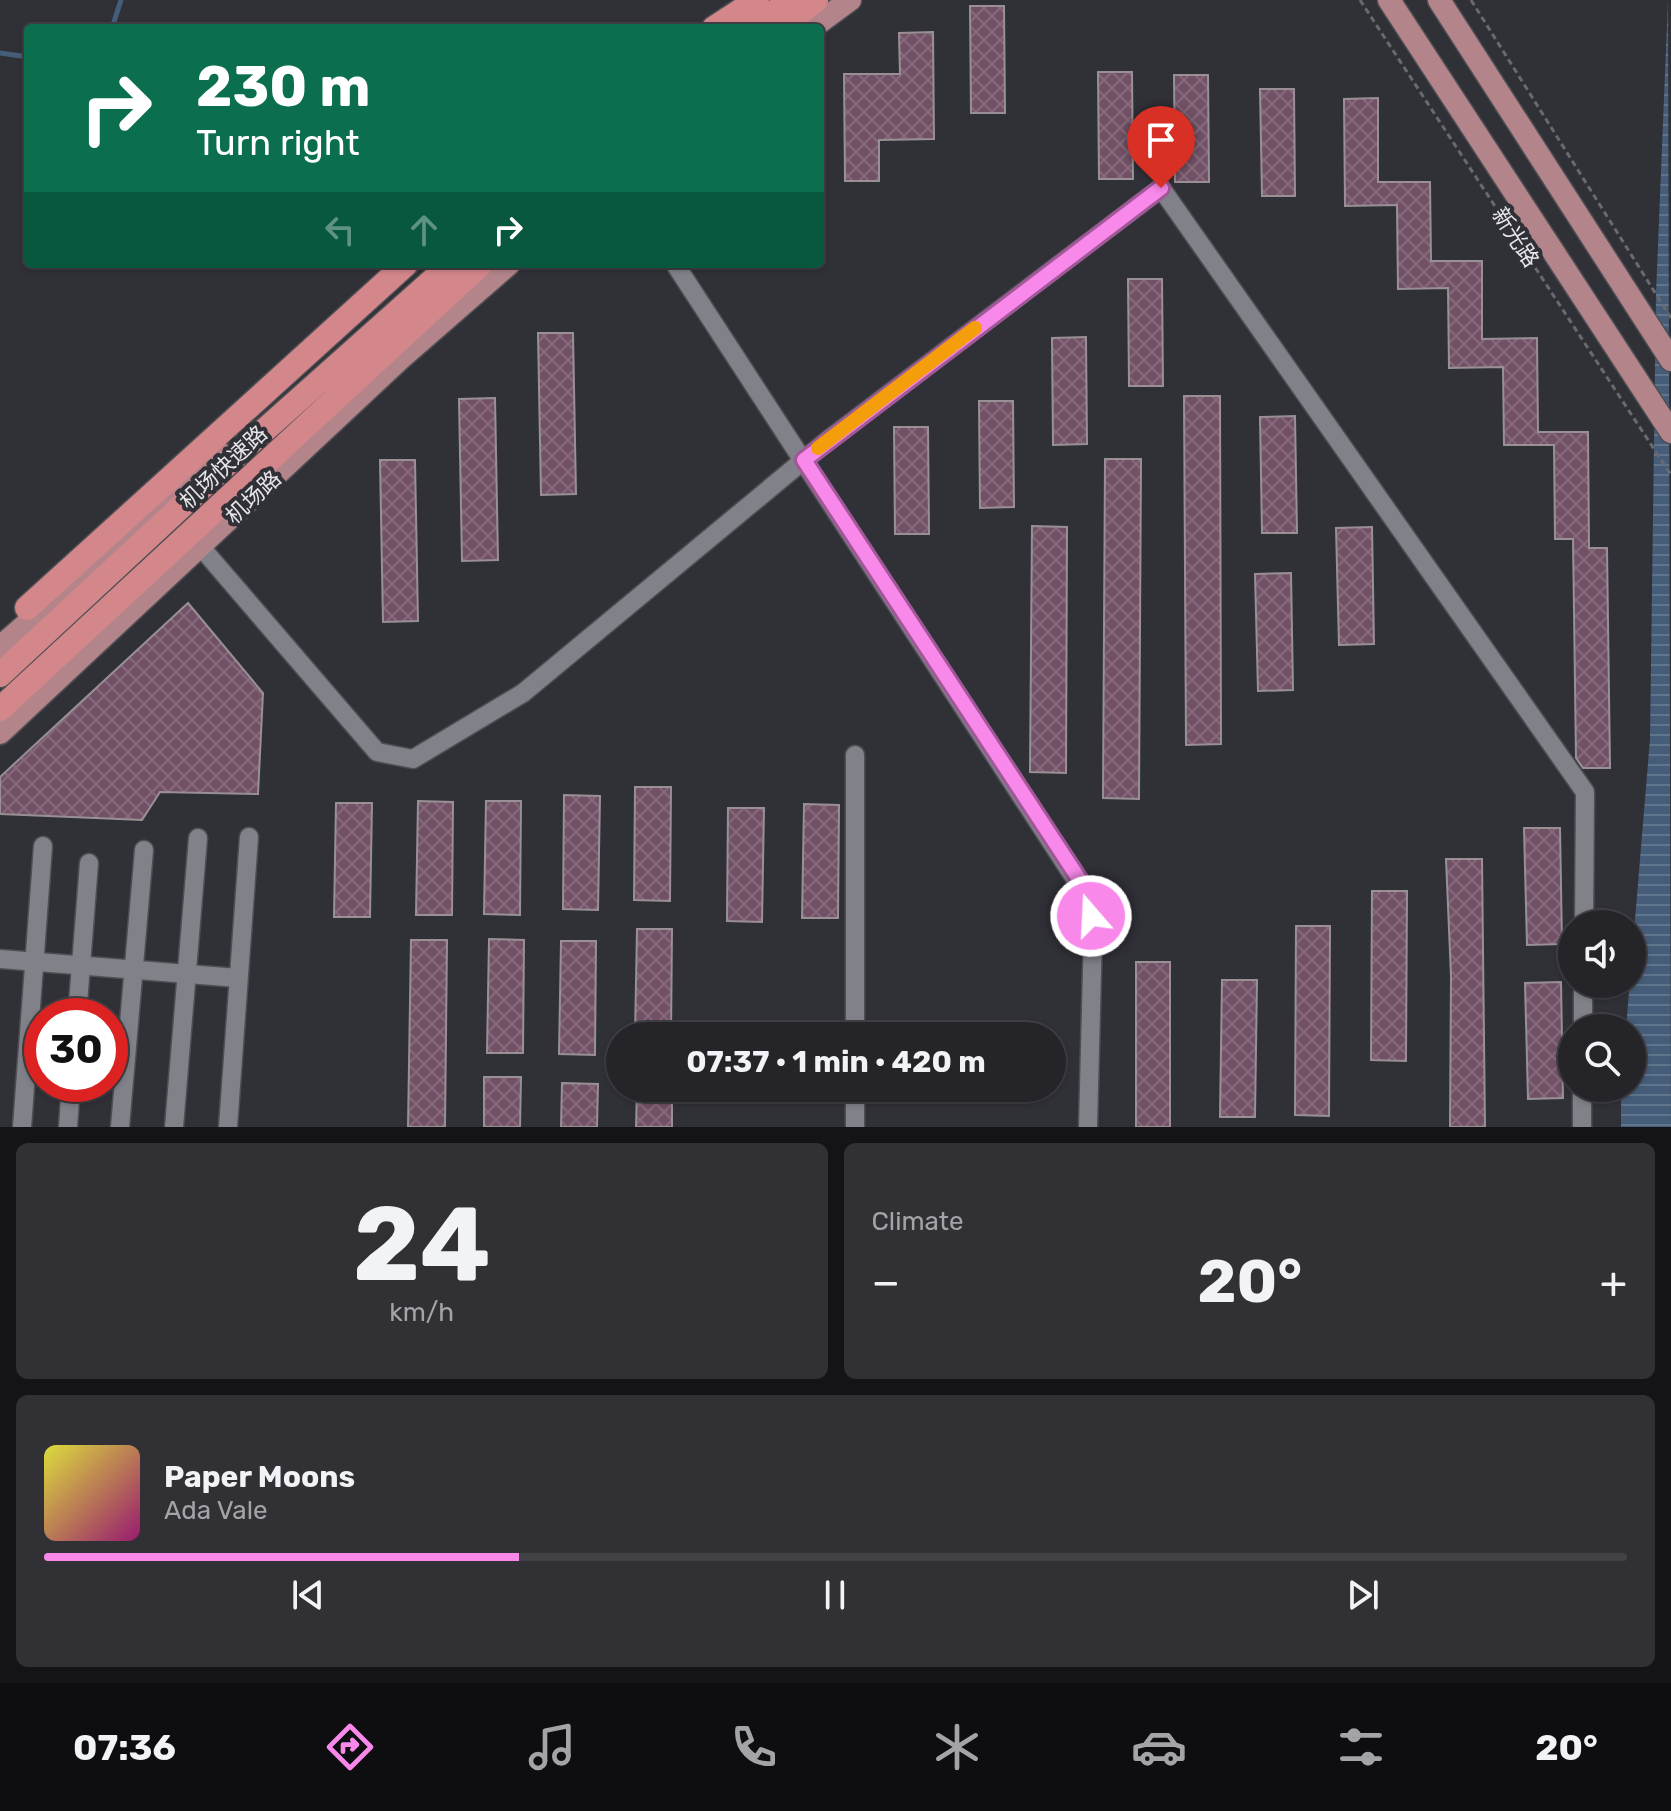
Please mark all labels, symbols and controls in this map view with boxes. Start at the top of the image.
text: 230 m [196,54,371,120]
icon: right [64,56,168,160]
pin [1127,106,1195,188]
icon: arrive [1139,118,1183,162]
text: Turn right [196,121,360,164]
street label: 新光路 [1486,202,1545,272]
icon: left [318,208,362,252]
icon: ahead [402,208,446,252]
icon: right [486,208,530,252]
street label: 机场快速路 [174,420,273,515]
street label: 机场路 [220,465,287,530]
position arrow [1049,874,1133,958]
map controls [1558,910,1646,1102]
button: sound [1558,910,1646,998]
speed limit sign: 30 [24,998,128,1102]
button: search [1558,1014,1646,1102]
text: 07:37 · 1 min · 420 m [686,1044,986,1080]
text: 24 [353,1183,491,1306]
text: Climate [872,1206,964,1237]
text: 20° [1198,1246,1302,1317]
text: − [872,1256,900,1308]
text: + [1600,1256,1627,1308]
text: km/h [389,1297,454,1328]
text: Paper Moons [164,1459,355,1495]
text: Ada Vale [164,1495,268,1526]
icon: previous [286,1573,330,1617]
icon: pause [813,1573,857,1617]
icon: next [1341,1573,1385,1617]
icon: directions [322,1719,378,1775]
icon: music [524,1719,580,1775]
icon: phone [726,1719,782,1775]
icon: climate [929,1719,985,1775]
icon: car [1131,1719,1187,1775]
icon: filters [1333,1719,1389,1775]
text: 07:36 [73,1726,176,1769]
text: 20° [1535,1726,1598,1769]

